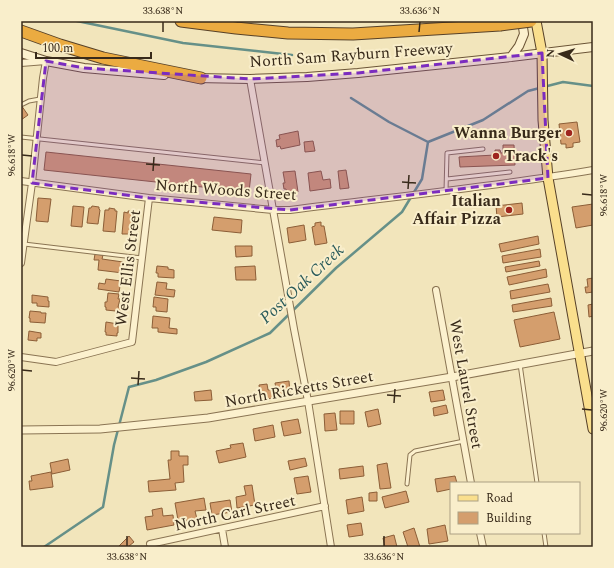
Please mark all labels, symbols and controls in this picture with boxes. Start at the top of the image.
text: 33.638°N [143,3,183,19]
text: 33.636°N [400,3,440,19]
scale bar [36,34,151,60]
north arrow [540,34,580,74]
street label: North Sam Rayburn Freeway [249,36,455,74]
text: 100 m [42,39,73,58]
text: N [542,48,559,58]
place label: Wanna Burger [454,121,561,145]
marker: Wanna Burger [564,128,574,138]
text: 96.618°W [4,134,20,176]
place label: Track's [504,144,558,168]
marker: Track's [491,151,501,161]
street label: North Woods Street [155,173,298,207]
text: 96.618°W [596,174,612,216]
place label: Italian Affair Pizza [412,189,502,231]
marker: Italian Affair Pizza [504,205,514,215]
street label: West Ellis Street [109,208,147,328]
water label: Post Oak Creek [254,238,350,330]
street label: West Laurel Street [443,317,489,451]
text: 96.620°W [4,349,20,391]
street label: North Ricketts Street [223,364,376,414]
text: 96.620°W [596,389,612,431]
legend [450,482,580,534]
street label: North Carl Street [172,488,298,538]
text: Road [486,489,513,508]
text: Building [486,509,532,528]
text: 33.638°N [107,549,147,565]
text: 33.636°N [364,549,404,565]

